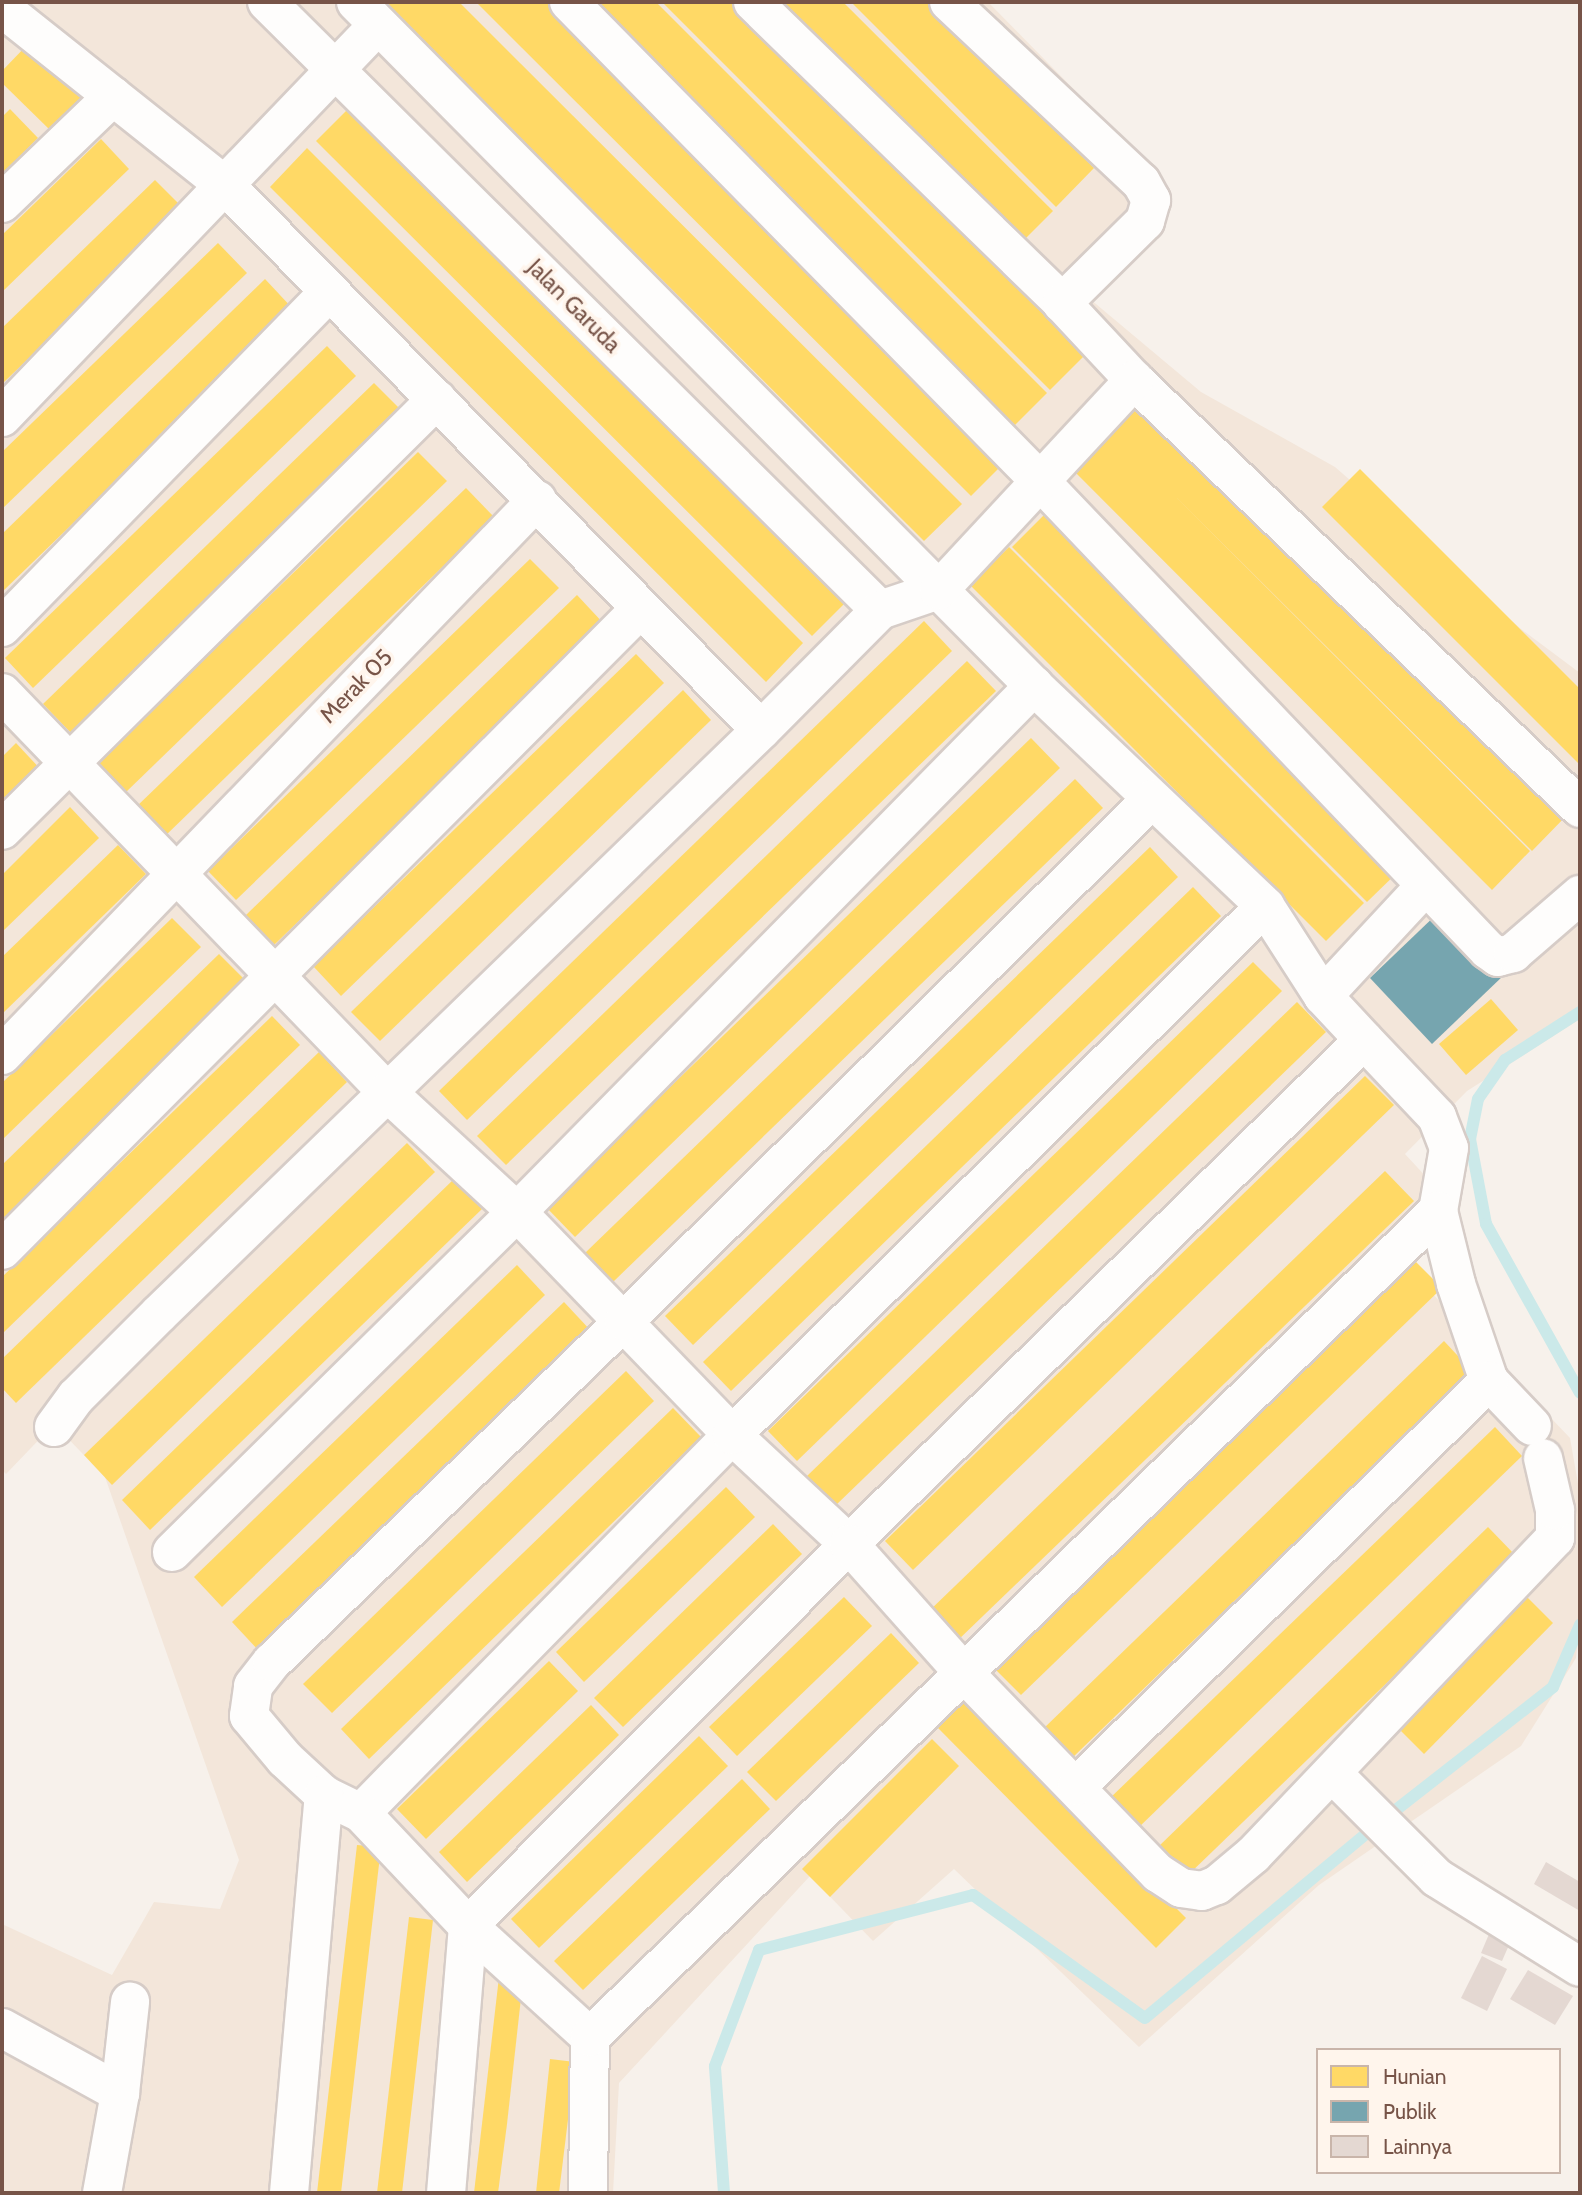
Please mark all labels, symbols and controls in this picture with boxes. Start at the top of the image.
street label: Jalan Garuda [522,254,626,358]
street label: Merak 05 [314,643,398,729]
legend [1316,2048,1561,2174]
text: Hunian [1383,2064,1447,2089]
text: Publik [1383,2099,1436,2124]
text: Lainnya [1383,2134,1452,2159]

